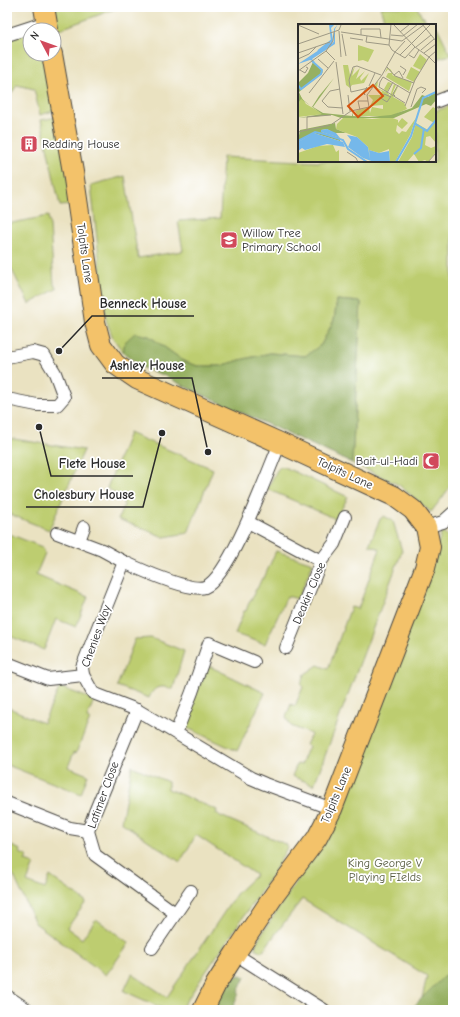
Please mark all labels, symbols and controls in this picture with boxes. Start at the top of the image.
north arrow [22,22,62,62]
inset map [298,24,436,162]
text: N [28,29,42,43]
building icon: Redding House [19,134,39,154]
place label: Redding House [42,137,120,151]
street label: Tolpits Lane [74,222,96,284]
place label: Willow Tree Primary School [242,226,321,254]
school or university icon: Willow Tree Primary School [219,230,239,250]
callout: Benneck House [92,291,194,316]
text: Benneck House [100,296,187,311]
callout: Ashley House [102,353,192,378]
text: Ashley House [110,358,185,373]
callout: Flete House [51,451,133,476]
mosque icon: Bait-ul-Hadi [421,451,441,471]
street label: Tolpits Lane [315,454,375,492]
place label: Bait-ul-Hadi [356,454,418,468]
text: Flete House [59,456,126,471]
callout: Cholesbury House [26,482,143,507]
text: Cholesbury House [34,487,135,502]
street label: Deakin Close [290,560,328,626]
street label: Chenies Way [78,602,114,669]
street label: Latimer Close [84,760,122,830]
street label: Tolpits Lane [318,765,354,825]
park label: King George V Playing FIelds [348,856,423,884]

